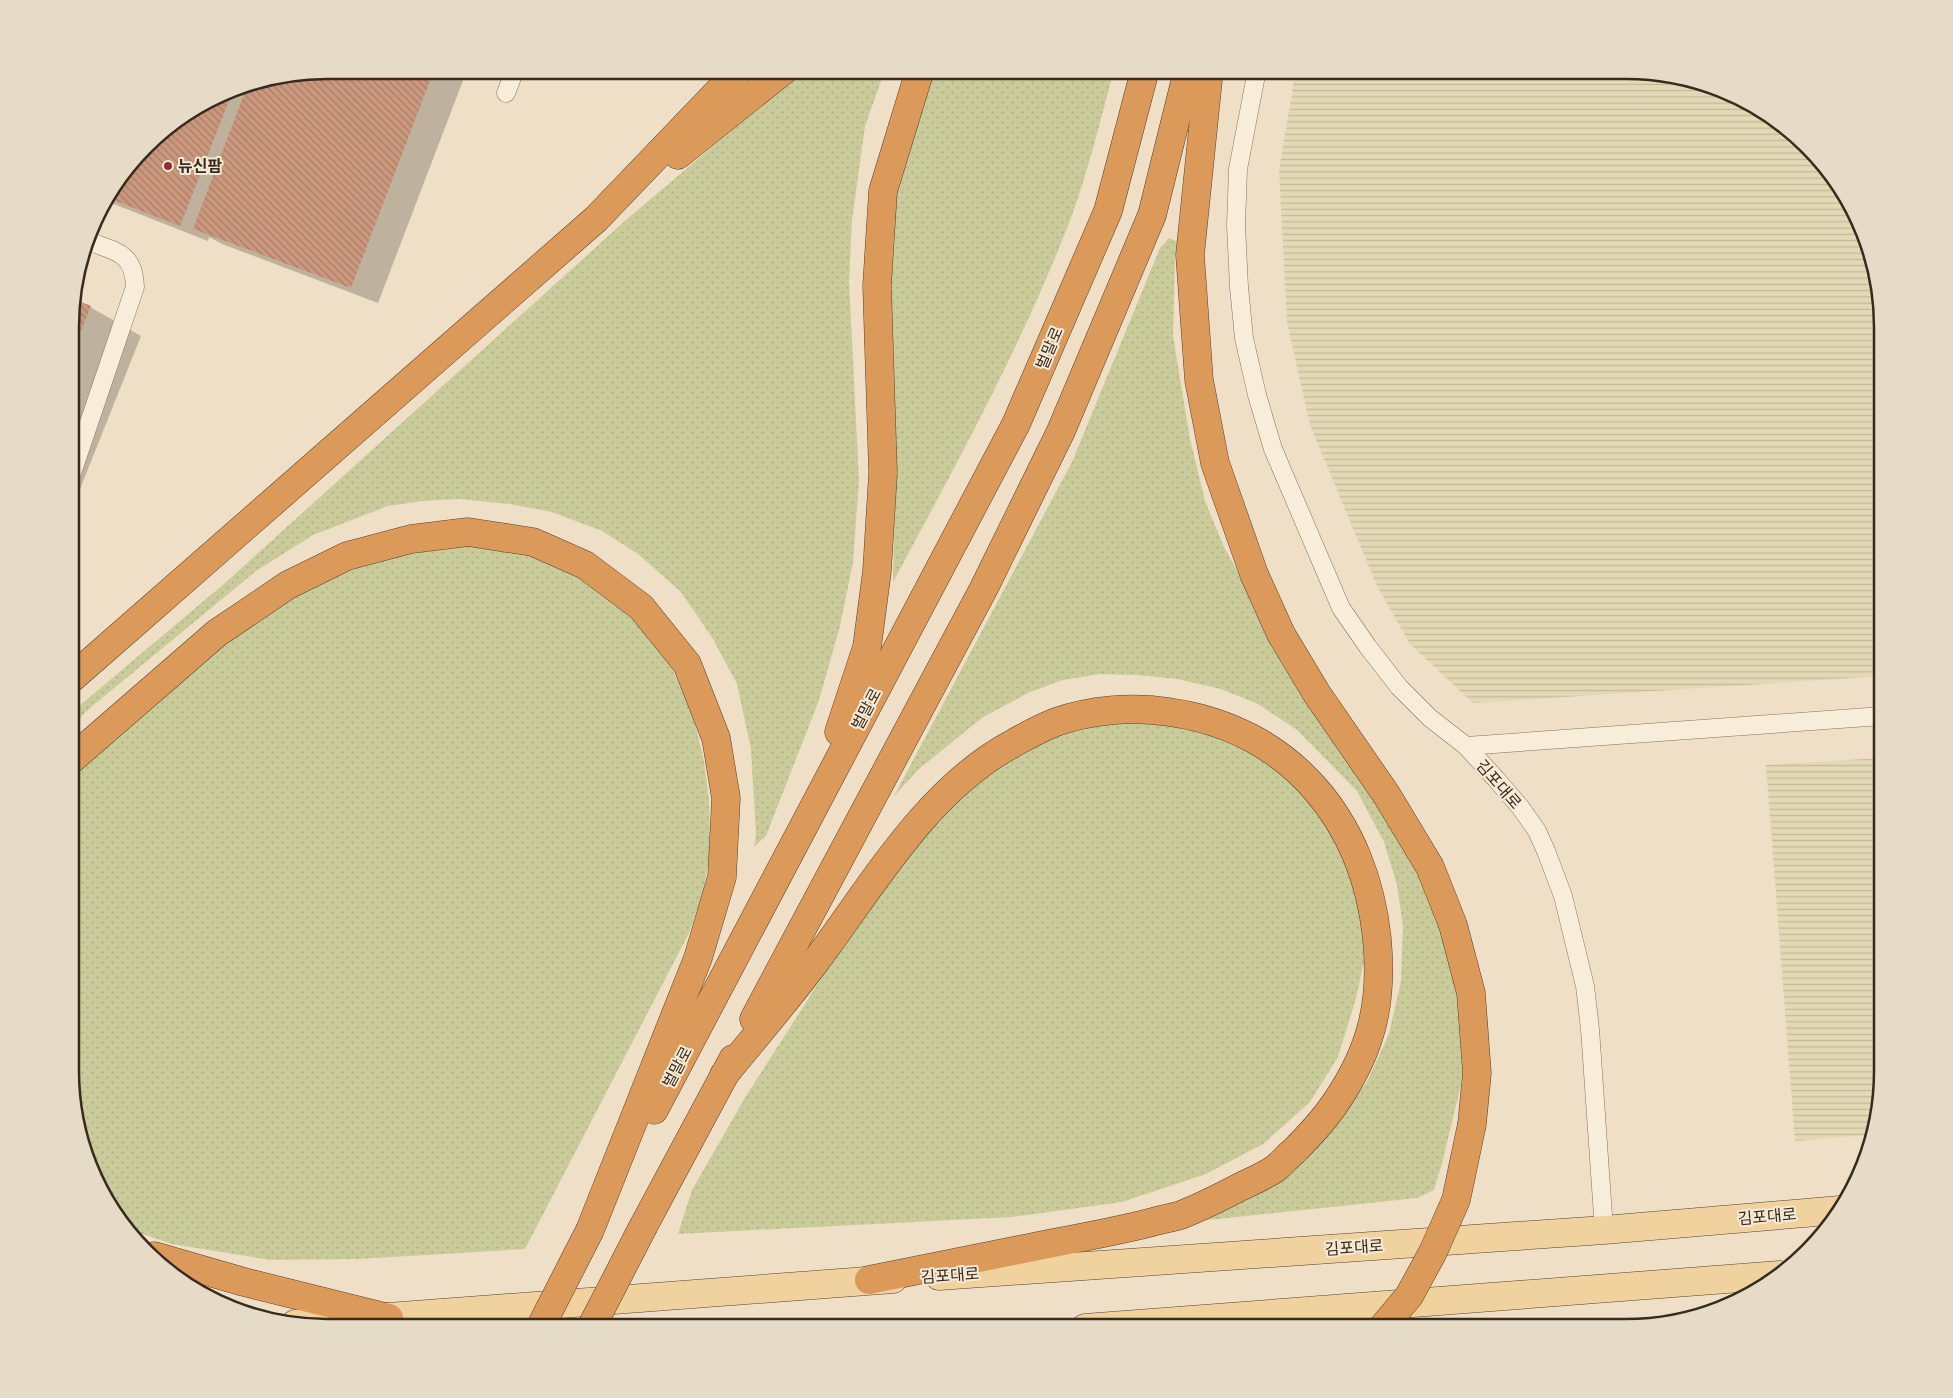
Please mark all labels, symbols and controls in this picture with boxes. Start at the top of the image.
place label: 뉴신팜 [178,155,222,179]
marker: 뉴신팜 [162,160,174,172]
street label: 벌말로 [1030,323,1070,373]
street label: 벌말로 [846,684,888,735]
street label: 김포대로 [1470,755,1527,815]
street label: 벌말로 [657,1042,699,1093]
street label: 김포대로 [1737,1202,1798,1232]
street label: 김포대로 [1324,1234,1385,1262]
street label: 김포대로 [920,1262,981,1290]

